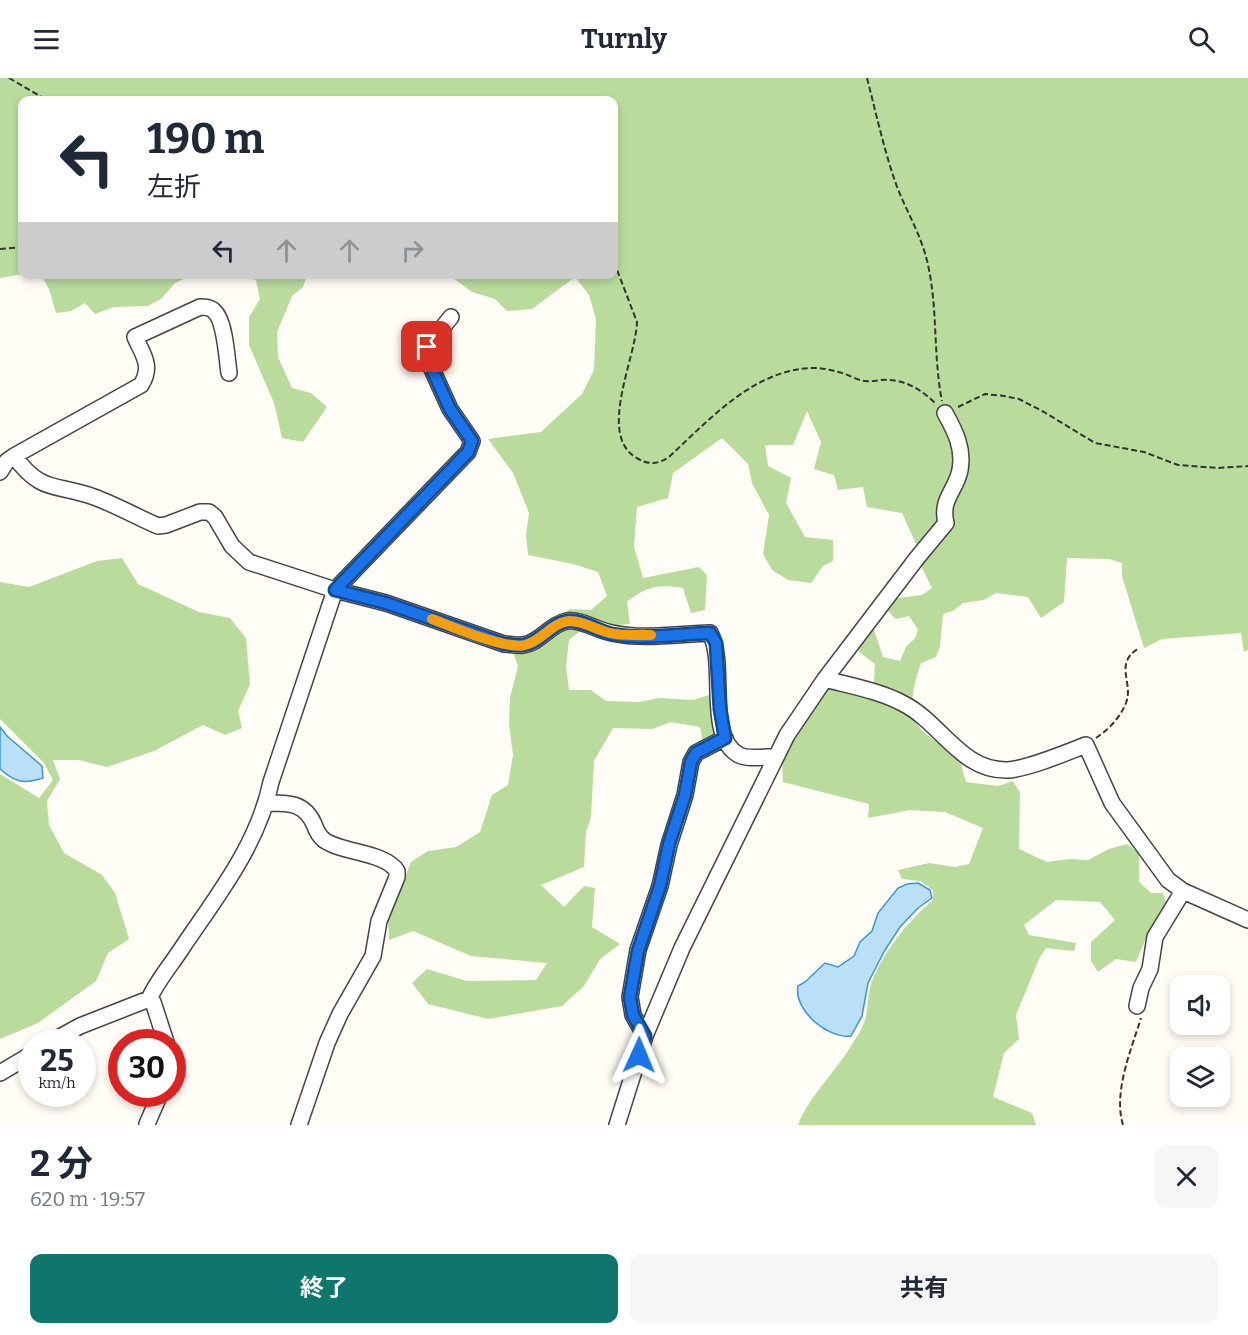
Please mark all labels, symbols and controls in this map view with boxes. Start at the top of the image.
icon: menu [30,23,63,56]
text: Turnly [581,23,667,55]
icon: search [1185,23,1218,56]
text: 190 m [147,114,264,164]
icon: left [48,120,126,198]
text: 左折 [147,171,201,203]
icon: left [207,234,240,267]
icon: ahead [270,234,303,267]
icon: ahead [333,234,366,267]
icon: right [396,234,429,267]
pin [401,321,452,372]
icon: arrive [410,330,443,363]
map controls [1170,975,1230,1107]
button: sound [1170,975,1230,1035]
position arrow [607,1023,671,1087]
speed limit sign: 30 [108,1029,186,1107]
text: 25 [40,1043,74,1079]
button: layers [1170,1047,1230,1107]
text: km/h [38,1074,76,1092]
text: 2 分 [30,1142,93,1186]
button: close [1155,1145,1218,1208]
text: 620 m · 19:57 [30,1187,145,1211]
button: 終了 [30,1254,618,1323]
button: 共有 [630,1254,1218,1323]

